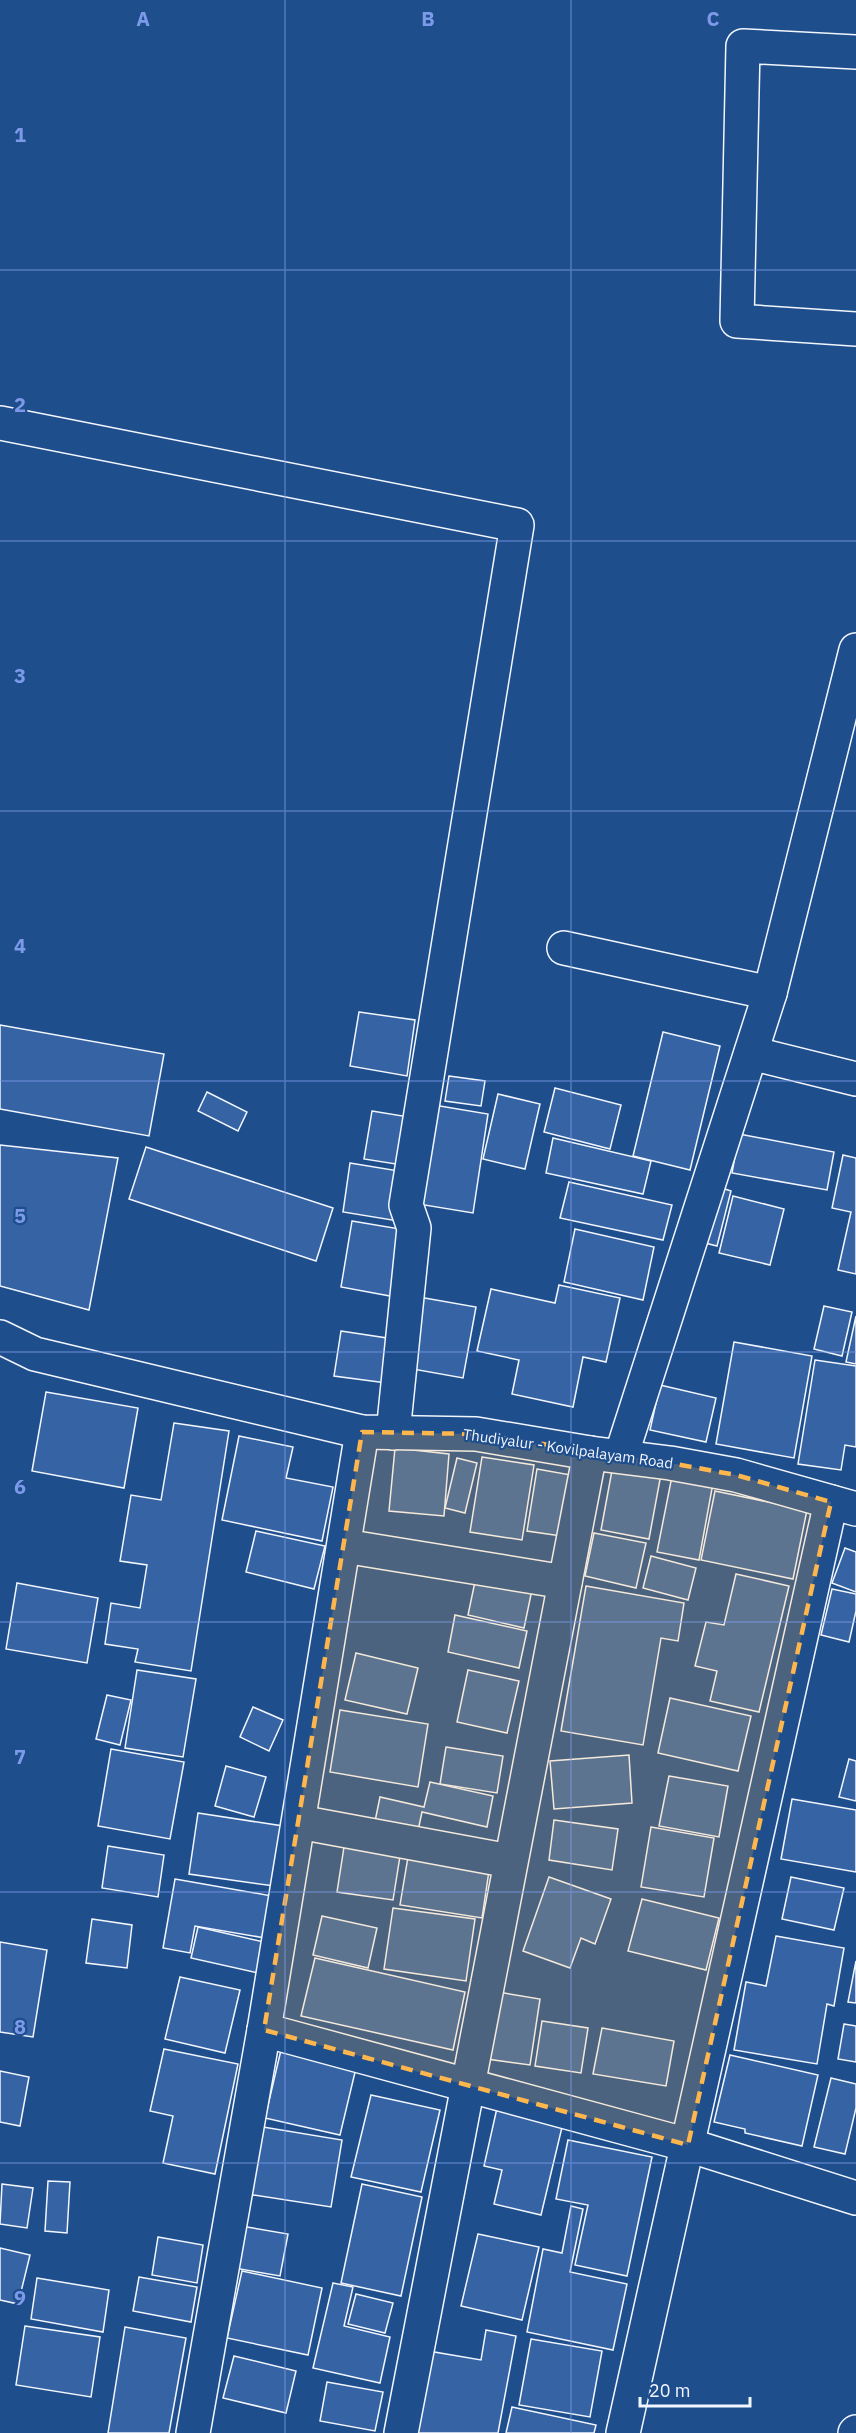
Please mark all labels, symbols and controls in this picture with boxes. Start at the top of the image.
text: A [136,5,150,32]
text: B [421,5,435,32]
text: C [706,5,720,32]
text: 1 [14,121,26,148]
text: 2 [14,391,26,418]
text: 3 [14,662,26,689]
text: 4 [14,932,26,959]
text: 5 [14,1202,26,1229]
street label: Thudiyalur - Kovilpalayam Road [462,1424,675,1473]
text: 6 [14,1473,26,1500]
text: 7 [14,1743,26,1770]
text: 8 [14,2013,26,2040]
text: 9 [14,2284,26,2311]
scale bar [640,2370,750,2408]
text: 20 m [649,2379,691,2402]

